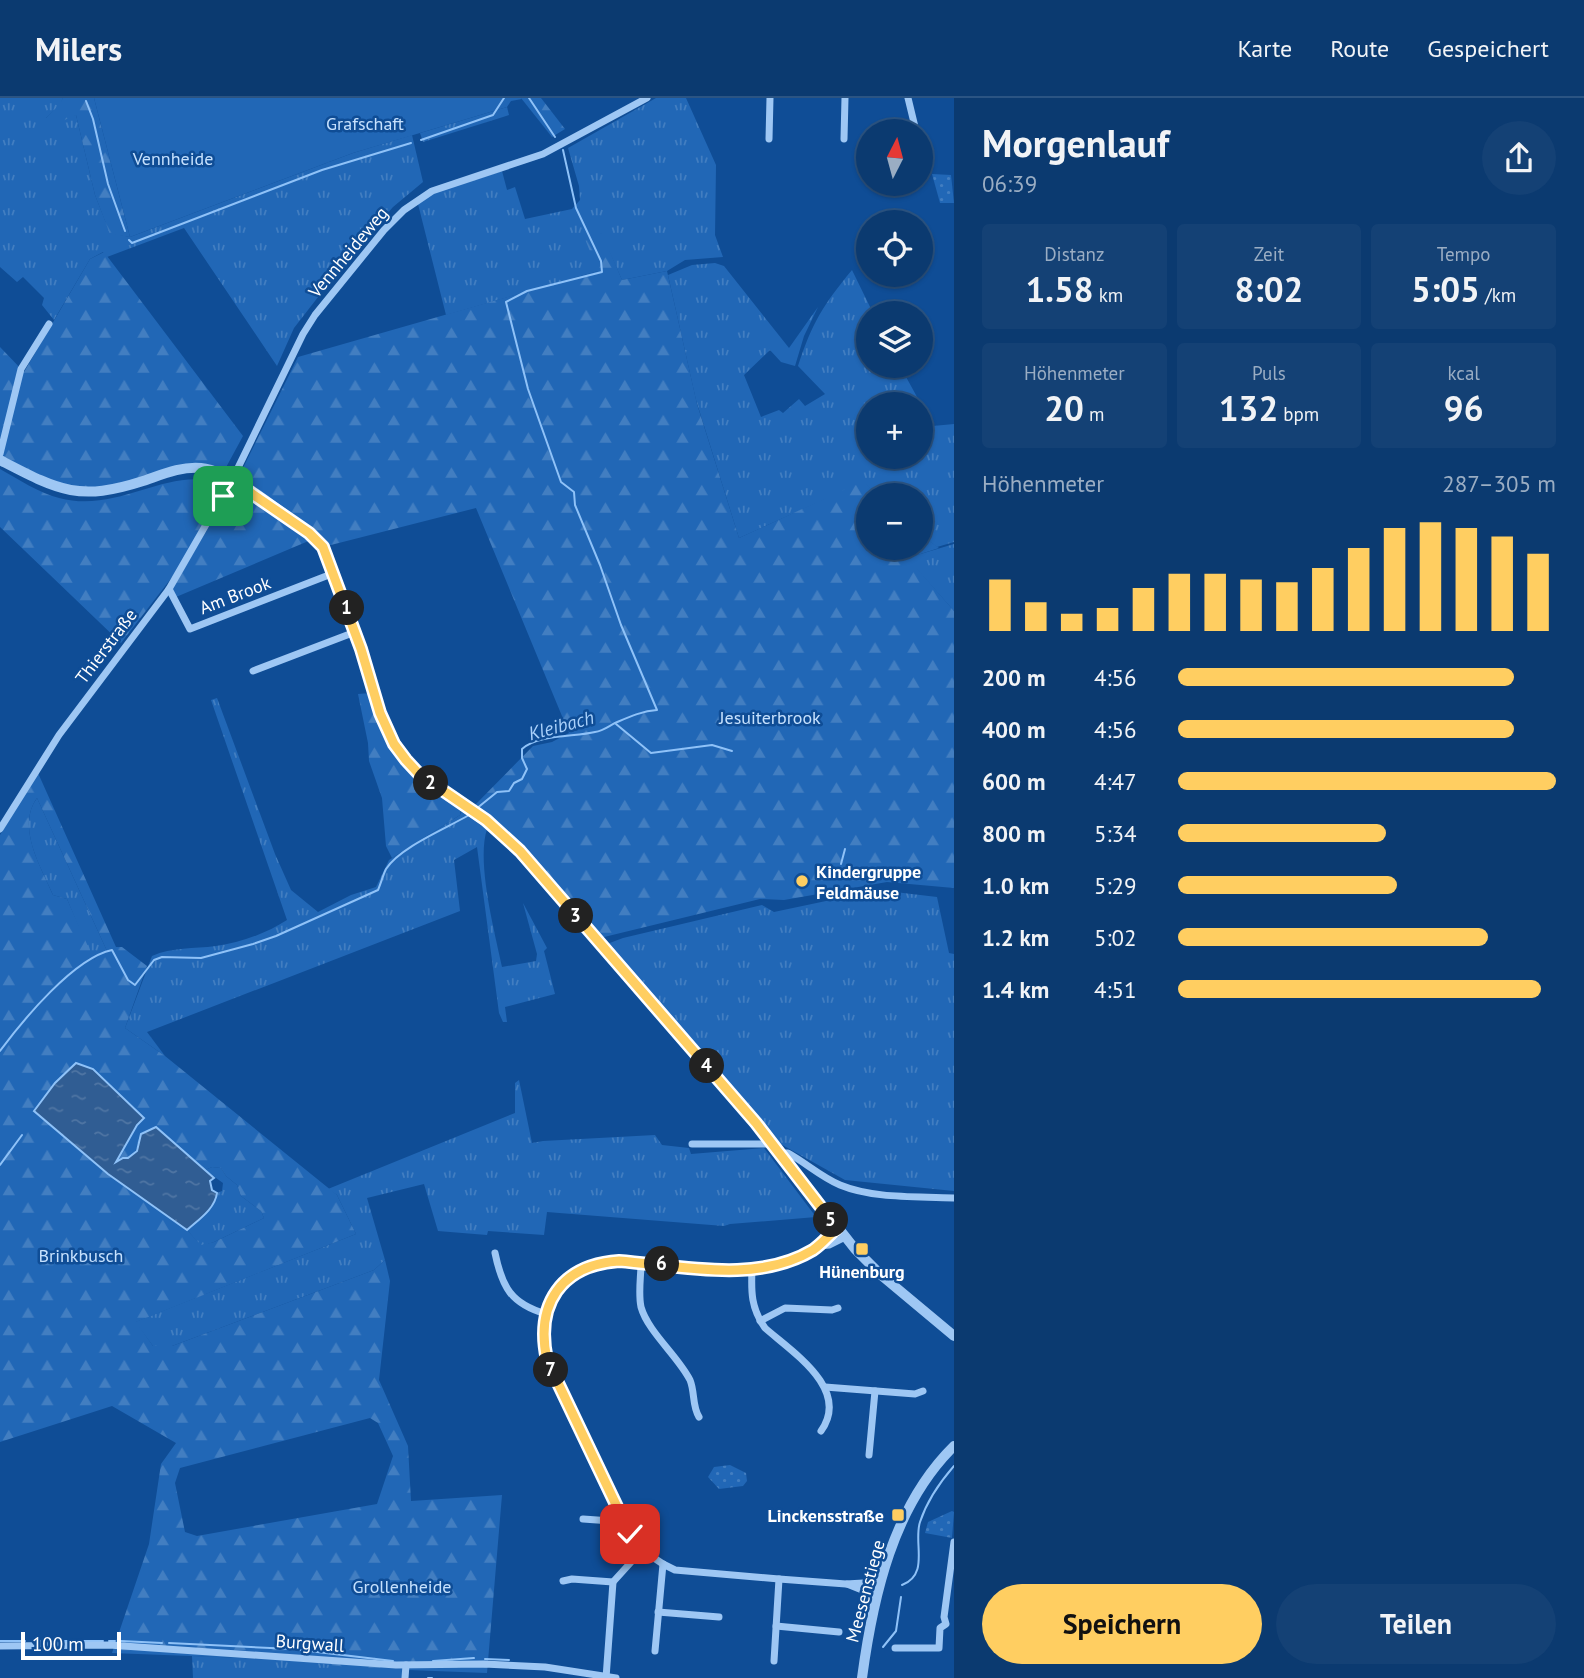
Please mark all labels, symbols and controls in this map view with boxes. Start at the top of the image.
text: Milers [35,27,122,70]
text: Karte [1237,33,1292,64]
text: Route [1330,33,1389,64]
text: Gespeichert [1427,33,1549,64]
park label: Grafschaft [326,112,404,135]
text: Morgenlauf [982,118,1169,167]
north arrow [856,119,933,196]
map controls [856,119,933,560]
button: share [1482,121,1556,195]
park label: Vennheide [132,147,213,170]
text: 06:39 [982,169,1037,198]
street label: Vennheideweg [303,202,393,303]
button: locate [856,210,933,287]
text: Distanz [1044,242,1104,266]
text: Zeit [1254,242,1284,266]
text: Tempo [1437,242,1490,266]
text: 1.58 [1025,266,1094,312]
text: 8:02 [1235,266,1303,312]
text: 5:05 [1411,266,1480,312]
text: km [1094,283,1123,307]
text: /km [1480,283,1516,307]
button: layers [856,301,933,378]
text: Höhenmeter [1024,361,1125,385]
text: Puls [1252,361,1286,385]
text: kcal [1447,361,1480,385]
text: 20 [1044,385,1084,431]
text: 132 [1219,385,1278,431]
text: 96 [1444,385,1484,431]
button: + [856,392,933,469]
text: m [1084,402,1104,426]
text: bpm [1278,402,1319,426]
pin [193,466,253,526]
text: Höhenmeter [982,469,1104,498]
text: 287–305 m [1442,469,1556,498]
icon: arrive [204,477,242,515]
button: − [856,483,933,560]
street label: Am Brook [196,571,274,619]
pin: 1 [330,590,364,626]
text: 1 [341,595,352,619]
street label: Thierstraße [70,604,142,688]
text: 200 m [982,663,1045,692]
text: 4:56 [1094,663,1137,692]
water label: Kleibach [526,705,596,745]
park label: Jesuiterbrook [718,706,821,729]
text: 400 m [982,715,1045,744]
text: 4:56 [1094,715,1137,744]
pin: 2 [414,766,448,800]
text: 600 m [982,767,1045,796]
text: 4:47 [1094,767,1137,796]
text: 2 [425,770,436,794]
text: 800 m [982,819,1045,848]
text: 5:34 [1094,819,1137,848]
place label: Kindergruppe Feldmäuse [816,860,921,904]
text: 1.0 km [982,871,1049,900]
text: 5:29 [1094,871,1137,900]
marker: Kindergruppe Feldmäuse [794,873,810,889]
pin: 3 [558,898,594,934]
text: 3 [570,903,581,927]
text: 1.2 km [982,923,1049,952]
text: 5:02 [1094,923,1137,952]
text: 1.4 km [982,975,1049,1004]
text: 4:51 [1094,975,1137,1004]
pin: 4 [690,1048,724,1084]
text: 4 [701,1053,712,1077]
pin: 5 [814,1202,848,1238]
text: 5 [825,1207,836,1231]
marker: Hünenburg [854,1241,870,1257]
park label: Brinkbusch [39,1244,123,1267]
pin: 6 [644,1246,680,1282]
text: 6 [656,1251,667,1275]
place label: Hünenburg [819,1260,905,1283]
pin: 7 [534,1352,568,1388]
text: 7 [545,1357,556,1381]
pin [600,1504,660,1564]
place label: Linckensstraße [768,1504,884,1527]
marker: Linckensstraße [890,1507,906,1523]
icon: check [611,1515,649,1553]
street label: Meesenstiege [840,1537,890,1645]
park label: Grollenheide [353,1575,451,1598]
button: Speichern [982,1584,1262,1664]
button: Teilen [1276,1584,1556,1664]
scale bar [21,1629,121,1661]
street label: Burgwall [275,1629,346,1657]
text: 100 m [32,1632,84,1656]

